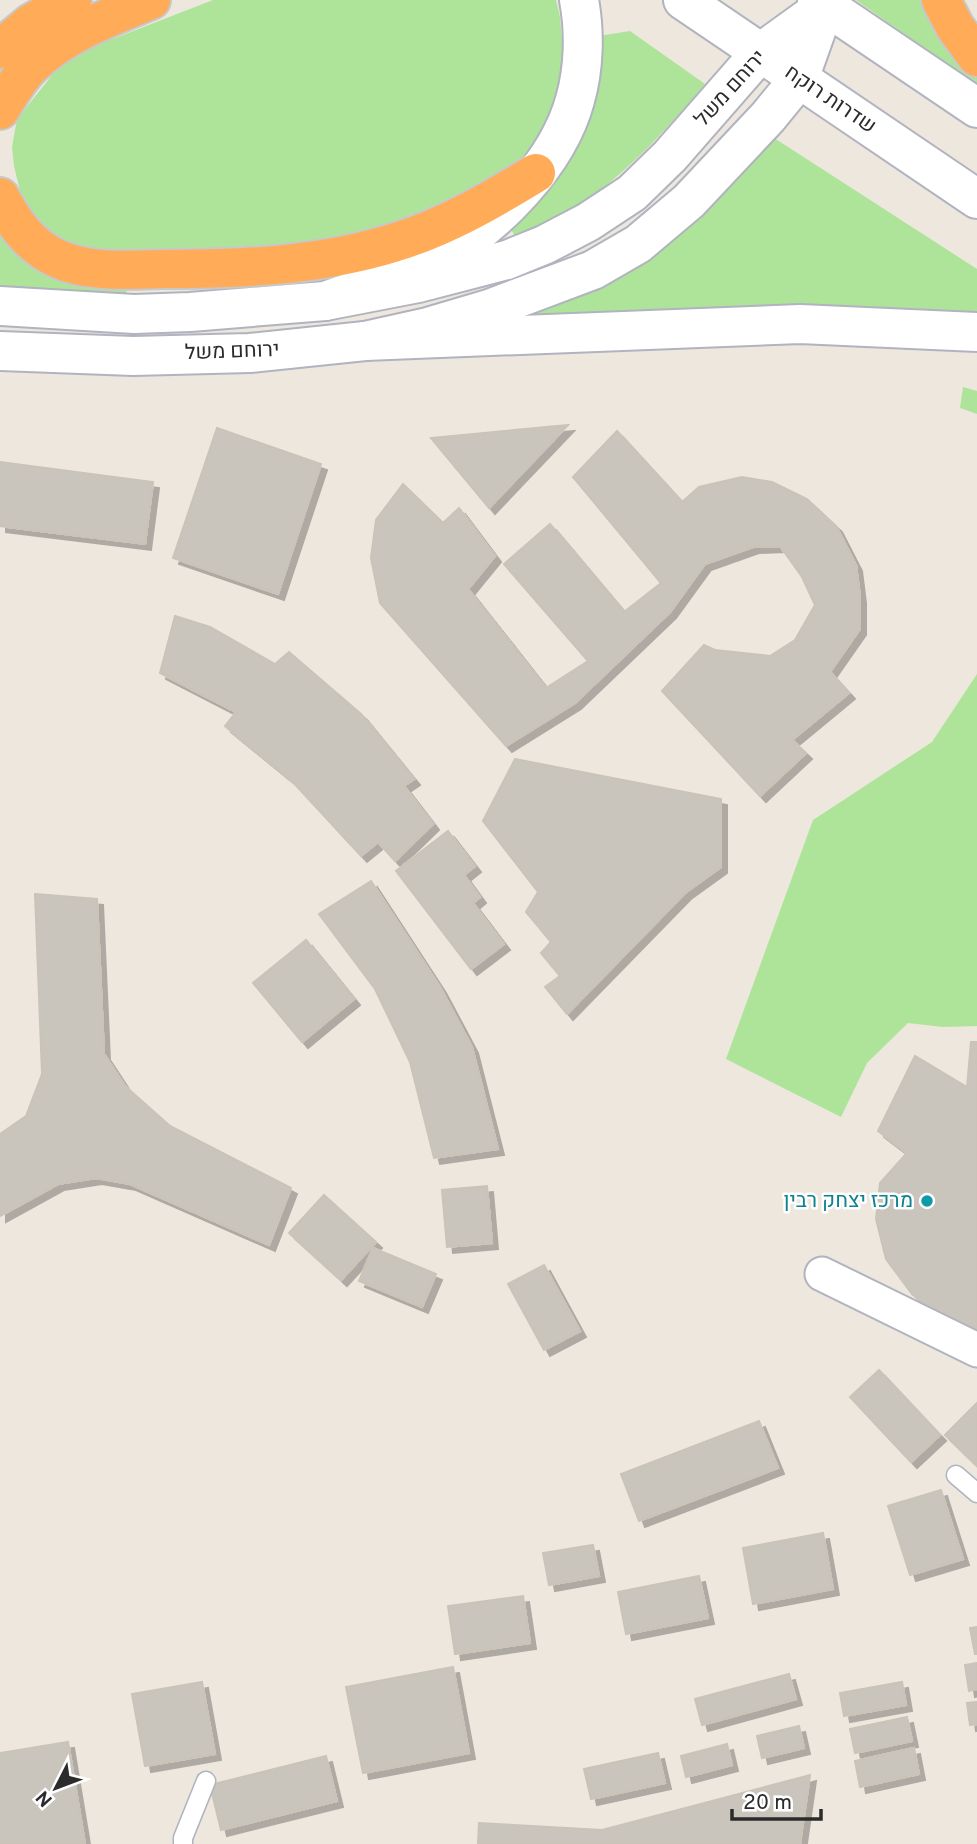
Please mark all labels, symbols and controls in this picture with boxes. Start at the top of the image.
street label: ירוחם משל [689,45,773,133]
street label: שדרות רוקח [779,60,881,140]
street label: ירוחם משל [184,337,280,367]
place label: מרכז יצחק רבין [783,1188,913,1215]
marker: מרכז יצחק רבין [919,1193,935,1209]
north arrow [21,1753,91,1823]
scale bar [732,1778,821,1822]
text: N [31,1785,58,1811]
text: 20 m [743,1790,792,1817]

